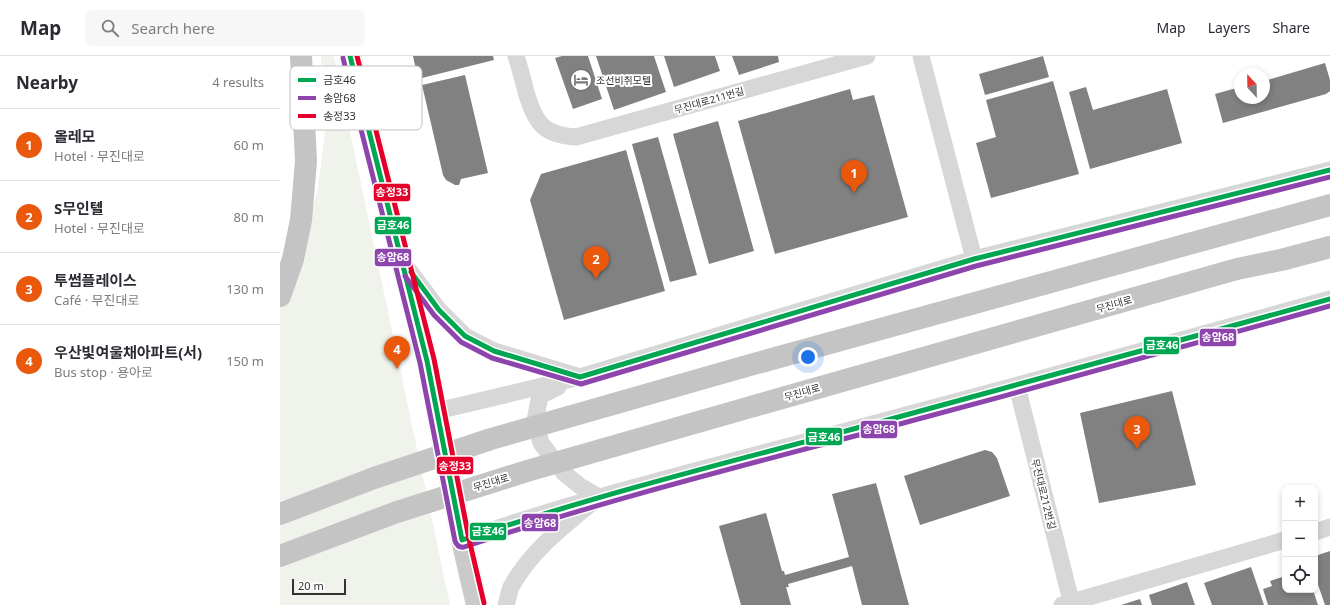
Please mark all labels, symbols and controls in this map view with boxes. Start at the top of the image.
search box [85,10,365,46]
text: Map [20,15,61,41]
icon: search [99,17,121,39]
text: Search here [131,18,215,38]
text: Map [1157,18,1186,37]
text: Layers [1208,18,1250,37]
text: Share [1272,18,1310,37]
legend [290,66,422,130]
hotel icon: 조선비취모텔 [568,67,594,93]
north arrow [1234,68,1270,104]
text: Nearby [16,71,78,94]
text: 금호46 [323,72,356,87]
text: 4 results [212,73,264,91]
place label: 조선비취모텔 [596,73,651,87]
street label: 무진대로211번길 [672,83,746,117]
text: 송암68 [323,90,356,105]
text: 송정33 [323,108,356,123]
text: 올레모 [54,126,95,146]
text: 1 [25,136,33,154]
text: 60 m [234,136,264,154]
text: Hotel · 무진대로 [54,147,145,165]
pin: 1 [841,160,867,193]
line badge: 송정33 [373,183,411,202]
text: 송정33 [376,184,408,199]
text: S무인텔 [54,198,104,218]
text: 2 [25,208,33,226]
text: 80 m [234,208,264,226]
line badge: 금호46 [374,216,412,235]
text: 금호46 [377,217,409,232]
text: Hotel · 무진대로 [54,219,145,237]
pin: 2 [583,246,609,279]
line badge: 송암68 [374,248,412,267]
text: 송암68 [377,249,409,264]
text: 투썸플레이스 [54,270,137,290]
text: 3 [25,280,33,298]
text: 130 m [226,280,264,298]
text: Café · 무진대로 [54,291,139,309]
street label: 무진대로 [1094,292,1134,316]
line badge: 송암68 [1199,328,1237,347]
text: 송암68 [1202,329,1234,344]
pin: 4 [384,336,410,369]
line badge: 금호46 [1143,336,1180,355]
text: 금호46 [1146,337,1178,352]
text: 우산빛여울채아파트(서) [54,342,202,362]
your location [798,347,818,367]
text: 4 [25,352,33,370]
text: 150 m [226,352,264,370]
text: Bus stop · 용아로 [54,363,153,381]
street label: 무진대로 [782,380,822,404]
pin: 3 [1124,416,1150,449]
line badge: 송암68 [860,420,898,439]
text: 송암68 [863,421,895,436]
line badge: 금호46 [805,427,843,446]
text: 금호46 [808,429,840,444]
line badge: 송정33 [436,456,474,475]
street label: 무진대로212번길 [1028,457,1060,531]
text: 송정33 [439,458,471,473]
street label: 무진대로 [471,470,511,494]
map controls [1282,485,1318,593]
button: + [1282,485,1318,521]
line badge: 송암68 [521,513,559,532]
text: 송암68 [524,515,556,530]
button: − [1282,521,1318,557]
line badge: 금호46 [469,522,507,541]
text: 금호46 [472,523,504,538]
button: locate [1282,557,1318,593]
scale bar [292,577,346,596]
text: 20 m [298,578,324,593]

